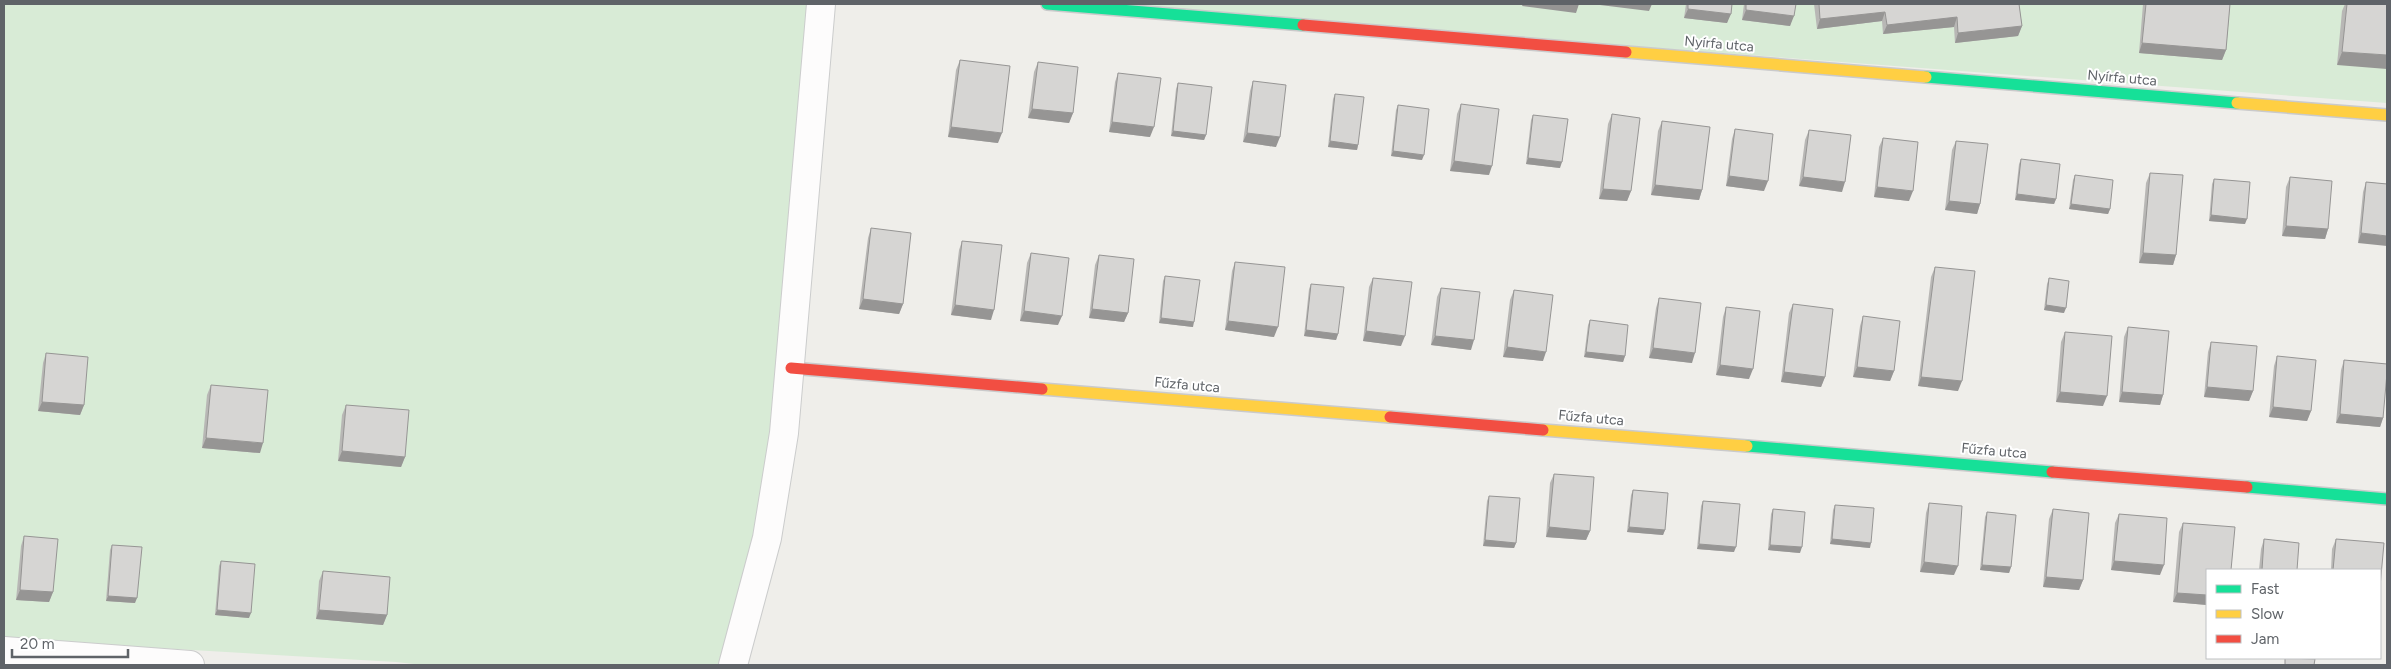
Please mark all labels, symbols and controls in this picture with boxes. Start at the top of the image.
street label: Nyírfa utca [1684,32,1754,56]
street label: Nyírfa utca [2087,66,2157,90]
street label: Fűzfa utca [1154,374,1220,396]
street label: Fűzfa utca [1558,407,1624,429]
street label: Fűzfa utca [1961,440,2027,462]
legend [2206,569,2381,659]
text: Fast [2251,580,2280,598]
text: Slow [2251,605,2284,623]
scale bar [12,626,129,658]
text: Jam [2251,630,2279,648]
text: 20 m [20,635,54,653]

